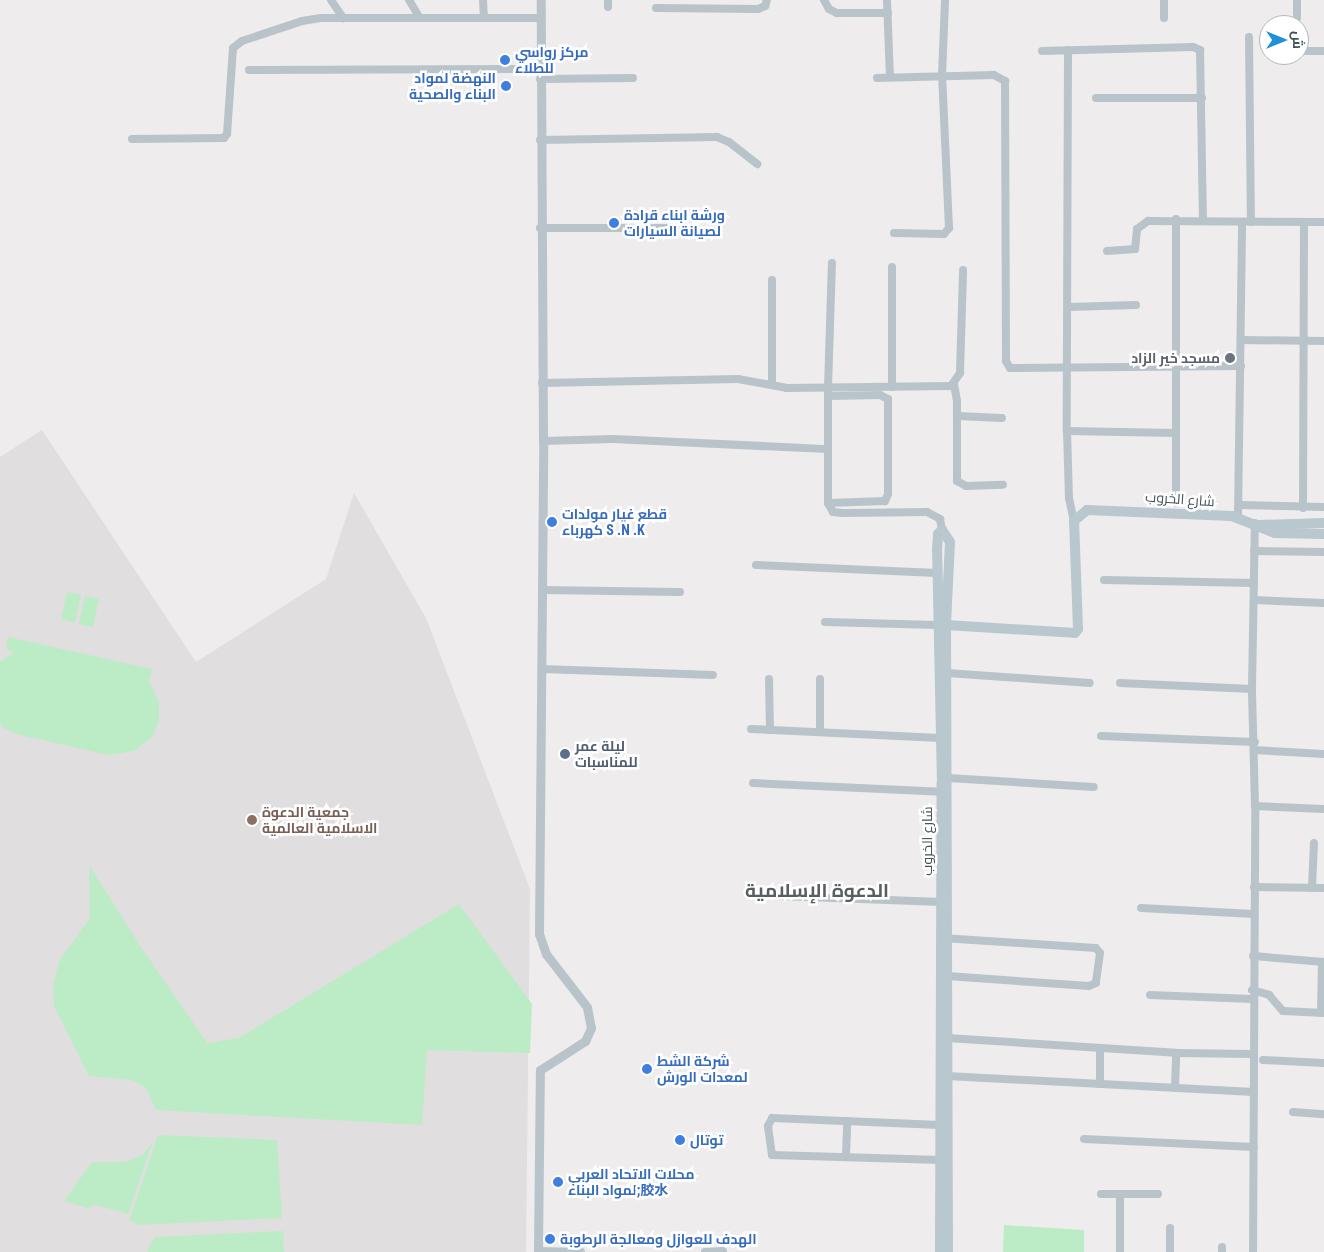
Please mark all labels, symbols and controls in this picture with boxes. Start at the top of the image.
north arrow [1259,15,1309,65]
text: ش [1290,31,1306,49]
place label: مركز رواسي للطلاء [515,44,588,76]
marker: مركز رواسي للطلاء [499,54,511,66]
place label: النهضة لمواد البناء والصحية [409,70,496,102]
marker: النهضة لمواد البناء والصحية [500,80,512,92]
place label: ورشة ابناء قرادة لصيانة السيارات [624,207,725,240]
marker: ورشة ابناء قرادة لصيانة السيارات [608,217,620,229]
place label: مسجد خير الزاد [1131,350,1220,366]
marker: مسجد خير الزاد [1224,352,1236,364]
street label: شارع الخروب [1145,488,1215,510]
place label: قطع غيار مولدات كهرباء S .N .K [562,506,667,538]
marker: قطع غيار مولدات كهرباء S .N .K [546,516,558,528]
place label: ليلة عمر للمناسبات [575,738,638,770]
marker: ليلة عمر للمناسبات [559,748,571,760]
place label: جمعية الدعوة الاسلامية العالمية [262,804,377,836]
street label: شارع الخروب [919,806,935,876]
marker: جمعية الدعوة الاسلامية العالمية [246,814,258,826]
district label: الدعوة الإسلامية [745,880,889,902]
place label: شركة الشط لمعدات الورش [657,1053,748,1086]
marker: شركة الشط لمعدات الورش [641,1063,653,1075]
place label: توتال [690,1132,723,1148]
marker: توتال [674,1134,686,1146]
place label: محلات الاتحاد العربي لمواد البناء;胶水 [568,1166,695,1198]
marker: محلات الاتحاد العربي لمواد البناء;胶水 [552,1176,564,1188]
place label: الهدف للعوازل ومعالجة الرطوبة [560,1231,757,1247]
marker: الهدف للعوازل ومعالجة الرطوبة [544,1233,556,1245]

